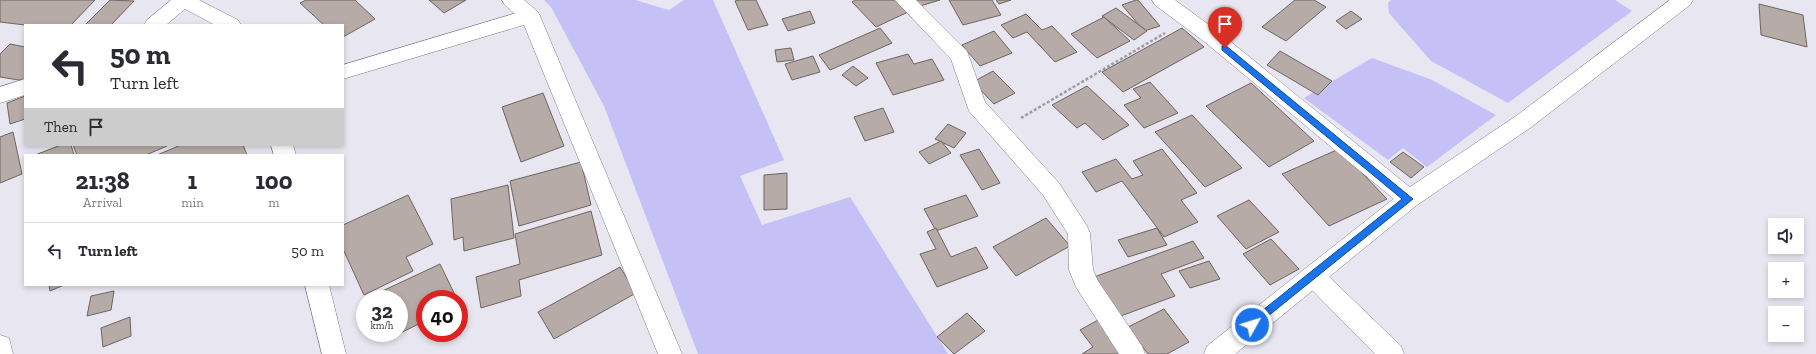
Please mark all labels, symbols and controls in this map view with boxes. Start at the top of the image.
pin [1208,7.0,1242,48]
icon: arrive [1214,13,1236,35]
text: 50 m [110,38,171,71]
icon: left [44,40,96,92]
text: Turn left [110,72,179,94]
icon: arrive [85,116,107,138]
text: Then [44,118,77,136]
text: 21:38 [76,166,130,195]
text: 1 [188,166,197,195]
text: 100 [255,166,292,195]
text: Arrival [83,195,122,210]
text: min [181,195,204,210]
text: m [268,195,279,210]
map controls [1768,218,1804,342]
button: sound [1768,218,1804,254]
icon: left [44,240,66,262]
text: Turn left [78,242,138,260]
text: 50 m [291,242,324,260]
button: + [1768,262,1804,298]
speed limit sign: 40 [416,290,468,342]
text: 32 [371,299,393,323]
position arrow [1231,304,1273,346]
button: − [1768,306,1804,342]
text: km/h [371,320,393,332]

